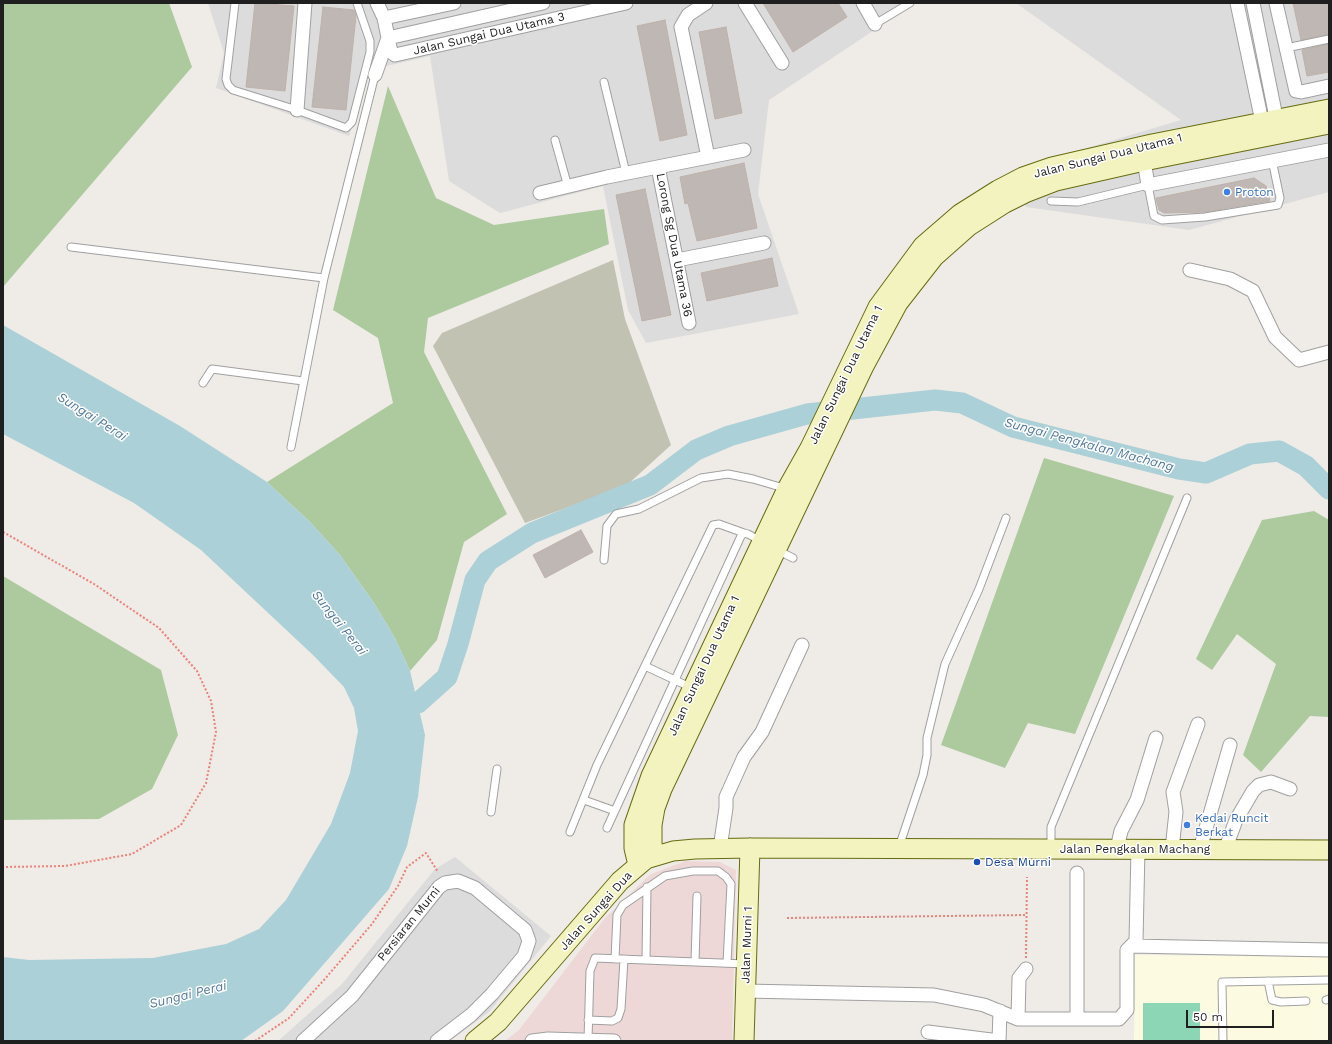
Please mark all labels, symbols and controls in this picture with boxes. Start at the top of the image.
street label: Jalan Sungai Dua Utama 3 [412,10,566,58]
street label: Jalan Sungai Dua Utama 1 [1032,131,1184,181]
street label: Lorong Sg Dua Utama 36 [653,172,695,318]
place label: Proton [1235,185,1274,199]
marker: Proton [1222,187,1232,197]
street label: Jalan Sungai Dua Utama 1 [806,303,886,447]
water label: Sungai Perai [54,389,130,445]
water label: Sungai Pengkalan Machang [1003,415,1175,475]
water label: Sungai Perai [308,587,370,659]
street label: Jalan Sungai Dua Utama 1 [665,594,743,738]
place label: Kedai Runcit Berkat [1195,811,1269,839]
marker: Kedai Runcit Berkat [1182,820,1192,830]
street label: Jalan Pengkalan Machang [1060,842,1210,856]
place label: Desa Murni [985,855,1051,869]
marker: Desa Murni [972,857,982,867]
street label: Jalan Sungai Dua [557,869,635,953]
street label: Persiaran Murni [375,884,443,964]
street label: Jalan Murni 1 [738,906,756,984]
water label: Sungai Perai [148,978,228,1012]
scale bar [1188,1002,1276,1028]
text: 50 m [1193,1010,1223,1024]

